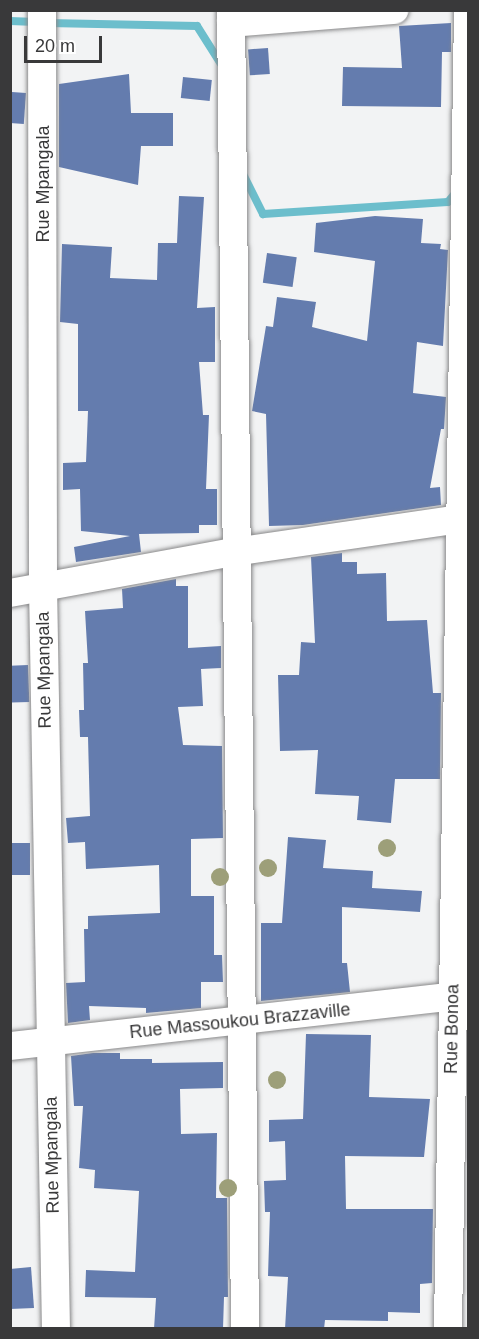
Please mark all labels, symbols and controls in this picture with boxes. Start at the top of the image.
scale bar [27,24,105,62]
text: 20 m [35,36,75,56]
street label: Rue Mpangala [32,125,54,243]
street label: Rue Mpangala [32,611,56,729]
street label: Rue Bonoa [440,984,464,1074]
street label: Rue Massoukou Brazzaville [128,999,352,1043]
street label: Rue Mpangala [40,1096,64,1214]

